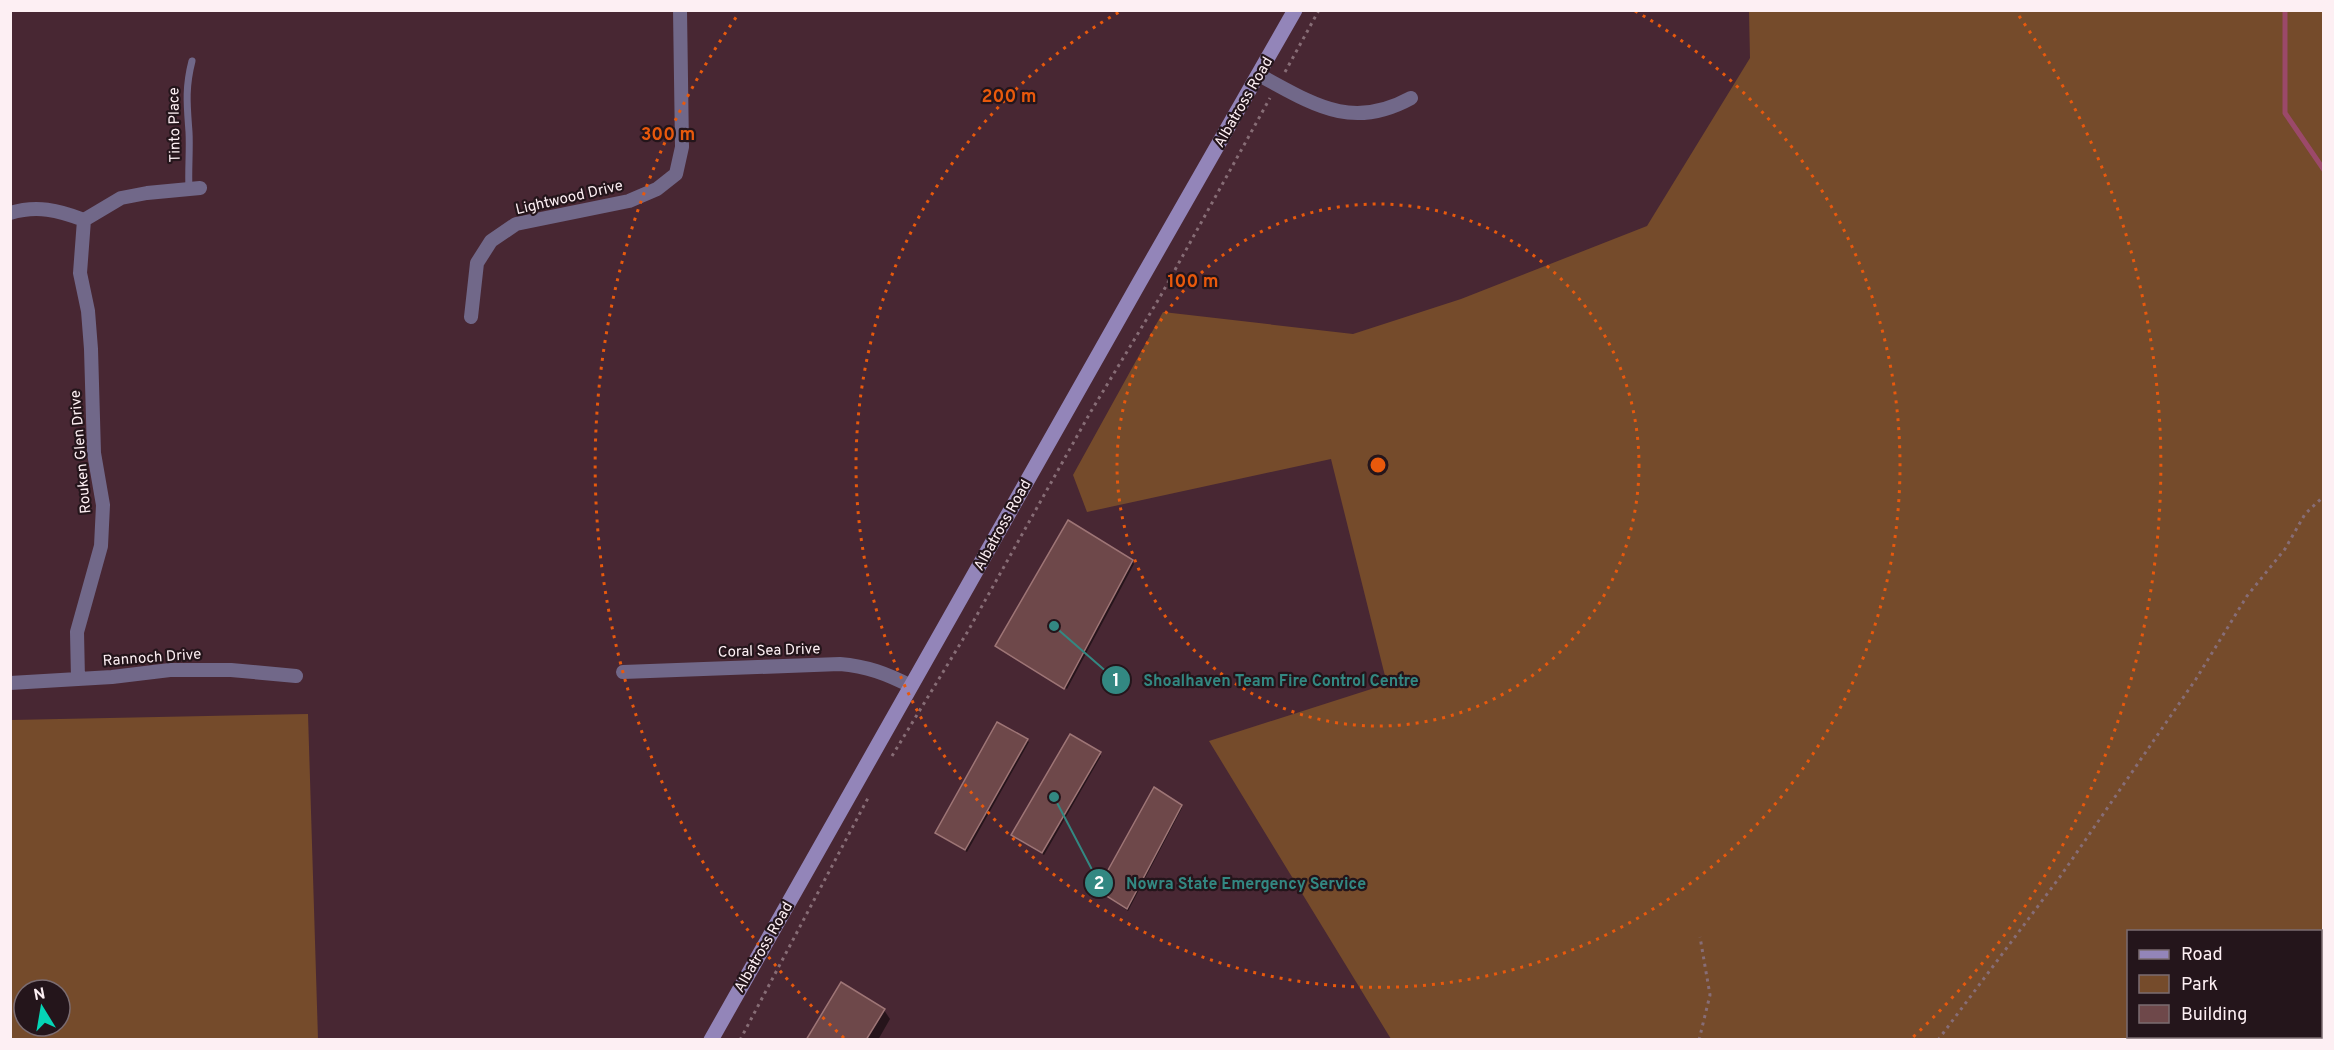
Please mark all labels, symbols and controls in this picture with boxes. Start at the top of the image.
street label: Albatross Road [1211,54,1278,151]
text: 200 m [981,86,1037,109]
street label: Tinto Place [165,87,186,163]
text: 300 m [641,124,695,147]
street label: Lightwood Drive [514,177,625,220]
text: 100 m [1167,271,1219,294]
street label: Rouken Glen Drive [67,389,96,515]
centre of rings [1368,455,1388,475]
street label: Albatross Road [970,477,1036,575]
street label: Coral Sea Drive [717,640,821,663]
street label: Rannoch Drive [102,646,202,671]
callout: Shoalhaven Team Fire Control Centre [1101,663,1431,697]
text: 1 [1112,670,1120,693]
text: Shoalhaven Team Fire Control Centre [1143,672,1419,692]
callout: Nowra State Emergency Service [1084,866,1378,900]
text: 2 [1093,873,1105,896]
text: Nowra State Emergency Service [1126,875,1366,895]
street label: Albatross Road [731,899,798,996]
legend [2127,930,2322,1038]
text: Road [2181,944,2223,967]
text: Park [2181,974,2218,997]
north arrow [12,978,72,1038]
text: N [32,984,47,1006]
text: Building [2181,1004,2247,1027]

